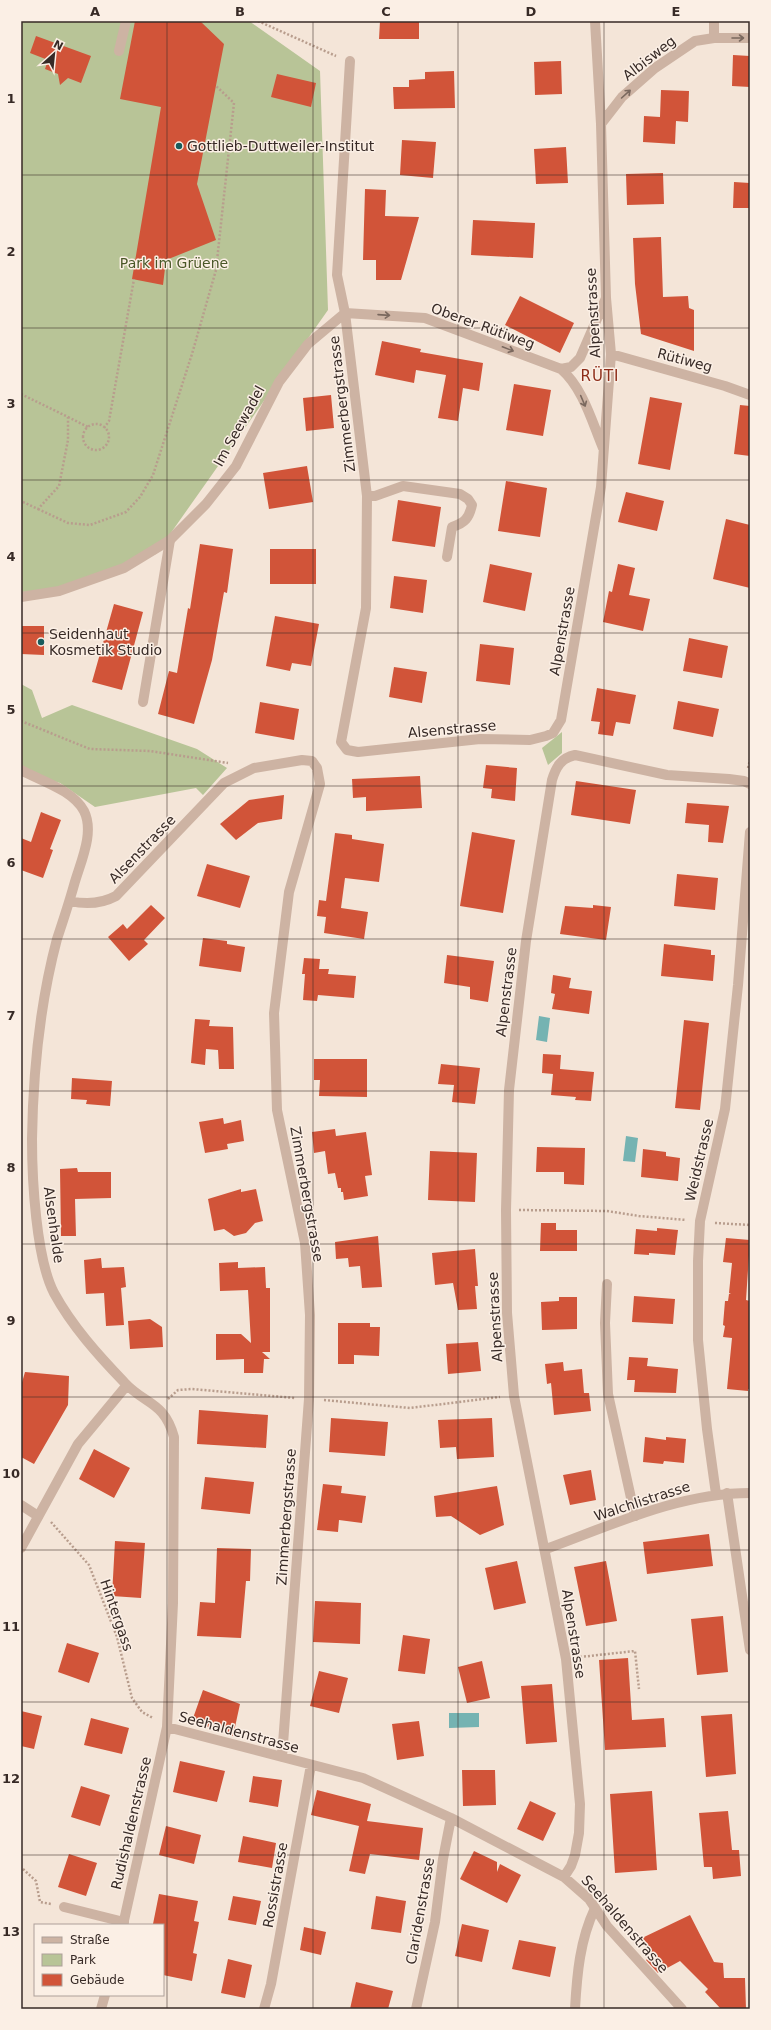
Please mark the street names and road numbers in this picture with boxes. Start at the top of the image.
street label: Albisweg [619,32,679,84]
street label: Alpenstrasse [583,268,603,358]
street label: Oberer Rütiweg [429,300,537,352]
street label: Zimmerbergstrasse [326,335,358,473]
street label: Rütiweg [656,345,714,375]
street label: Im Seewadel [210,383,268,469]
street label: Alpenstrasse [546,585,578,677]
street label: Alsenstrasse [407,717,497,741]
street label: Alsenstrasse [105,812,179,886]
street label: Alpenstrasse [493,946,519,1038]
street label: Weidstrasse [682,1117,716,1203]
street label: Zimmerbergstrasse [287,1125,327,1263]
street label: Alsenhalde [41,1186,67,1264]
street label: Alpenstrasse [485,1272,505,1362]
street label: Zimmerbergstrasse [273,1448,299,1586]
street label: Walchlistrasse [592,1478,692,1524]
street label: Hintergass [97,1577,137,1653]
street label: Alpenstrasse [559,1588,589,1680]
street label: Seehaldenstrasse [177,1708,301,1756]
street label: Rudishaldenstrasse [108,1755,154,1891]
street label: Rossistrasse [260,1841,290,1929]
street label: Claridenstrasse [403,1856,437,1966]
street label: Seehaldenstrasse [578,1872,672,1976]

